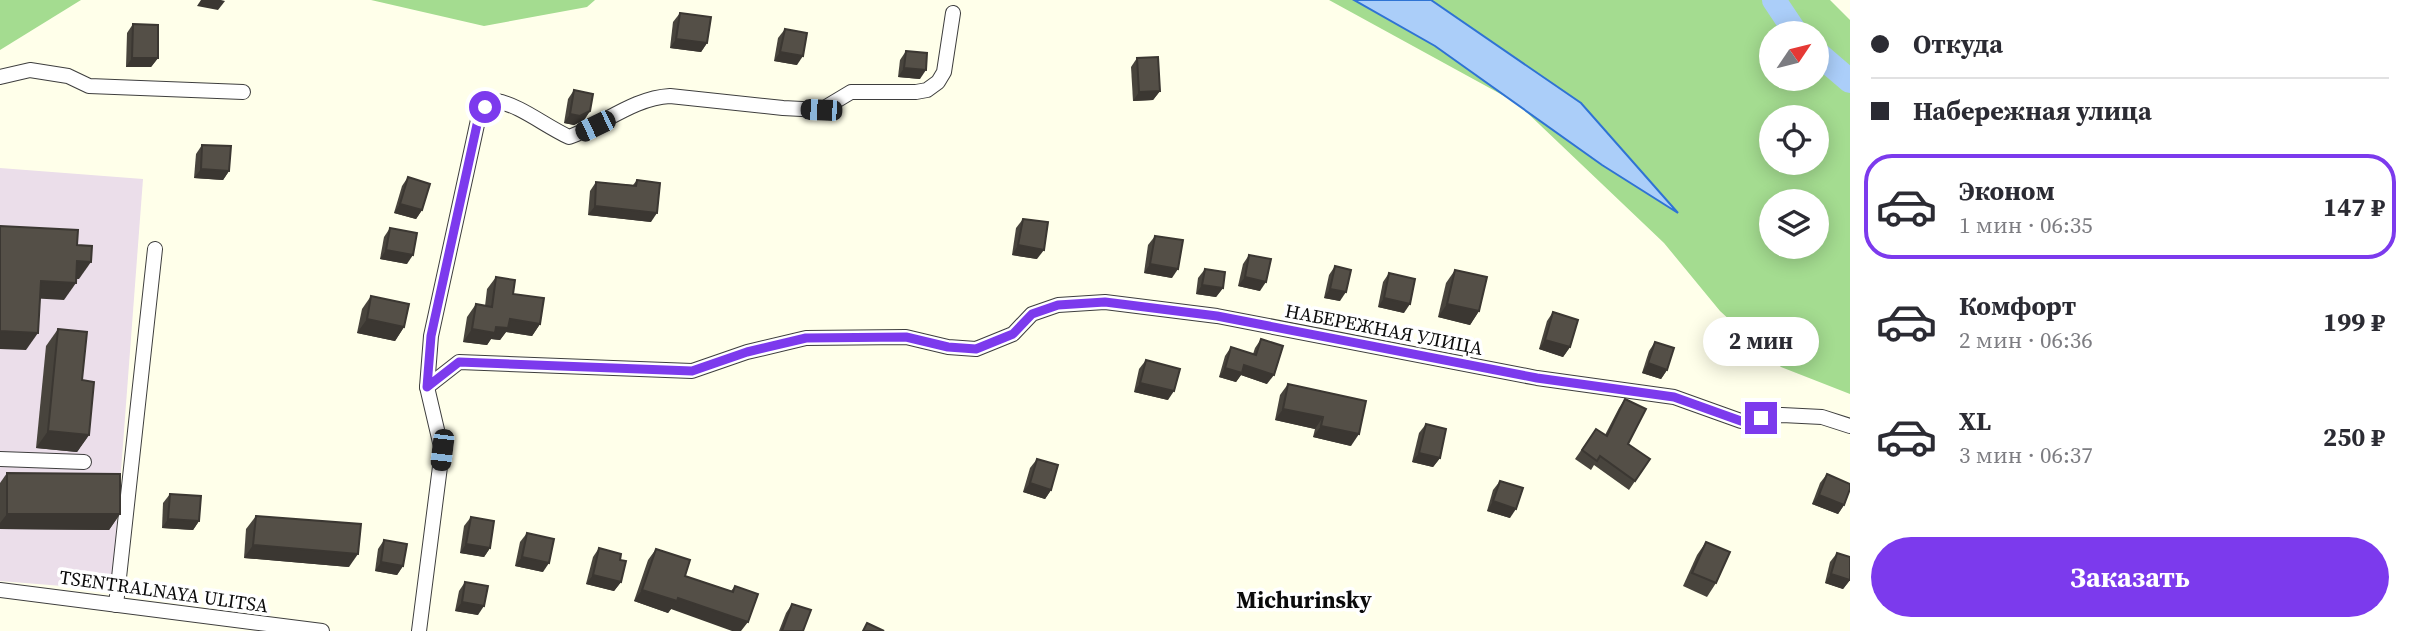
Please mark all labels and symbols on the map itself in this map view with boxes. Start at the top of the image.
north arrow [1759,21,1829,91]
route start [469,91,501,123]
car [800,99,843,121]
car [572,107,619,145]
street label: НАБЕРЕЖНАЯ УЛИЦА [1283,297,1485,361]
callout: 2 мин [1703,316,1819,366]
route end [1745,402,1777,434]
car [430,428,455,472]
street label: TSENTRALNAYA ULITSA [58,563,270,619]
district label: Michurinsky [1236,584,1372,616]

